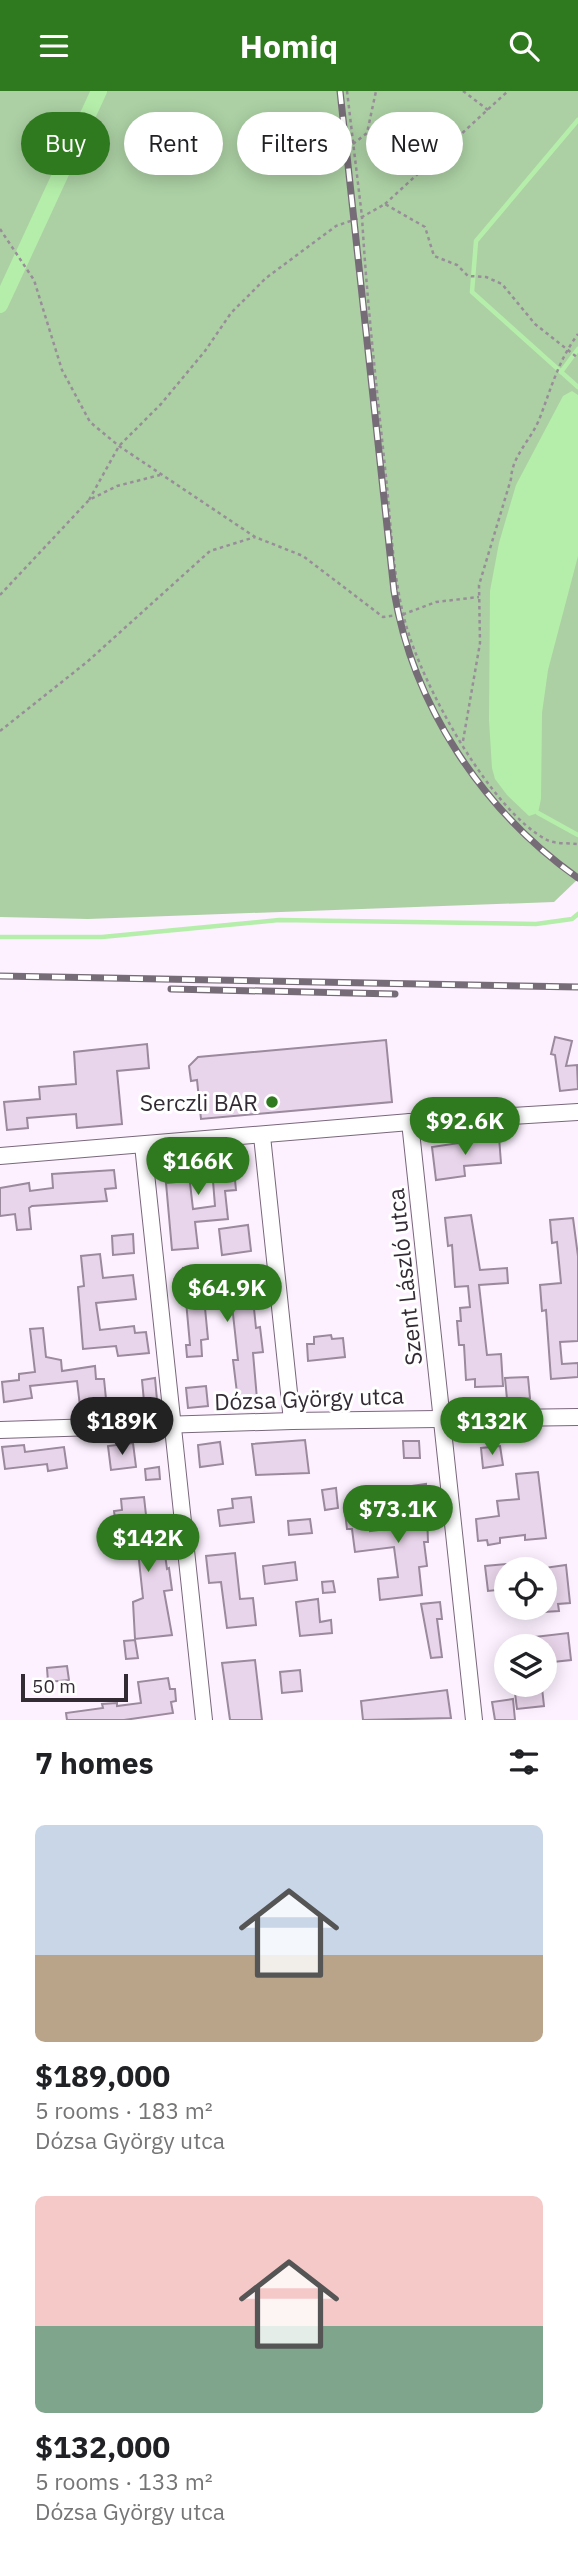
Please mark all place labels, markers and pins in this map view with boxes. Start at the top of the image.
place label: Serczli BAR [140,1087,258,1117]
marker: Serczli BAR [264,1094,280,1110]
pin: $92.6K [408,1097,522,1157]
pin: $166K [149,1137,247,1197]
pin: $64.9K [170,1265,284,1324]
pin: $189K [73,1397,171,1457]
pin: $132K [443,1397,541,1457]
pin: $73.1K [341,1485,455,1545]
pin: $142K [99,1515,197,1574]

